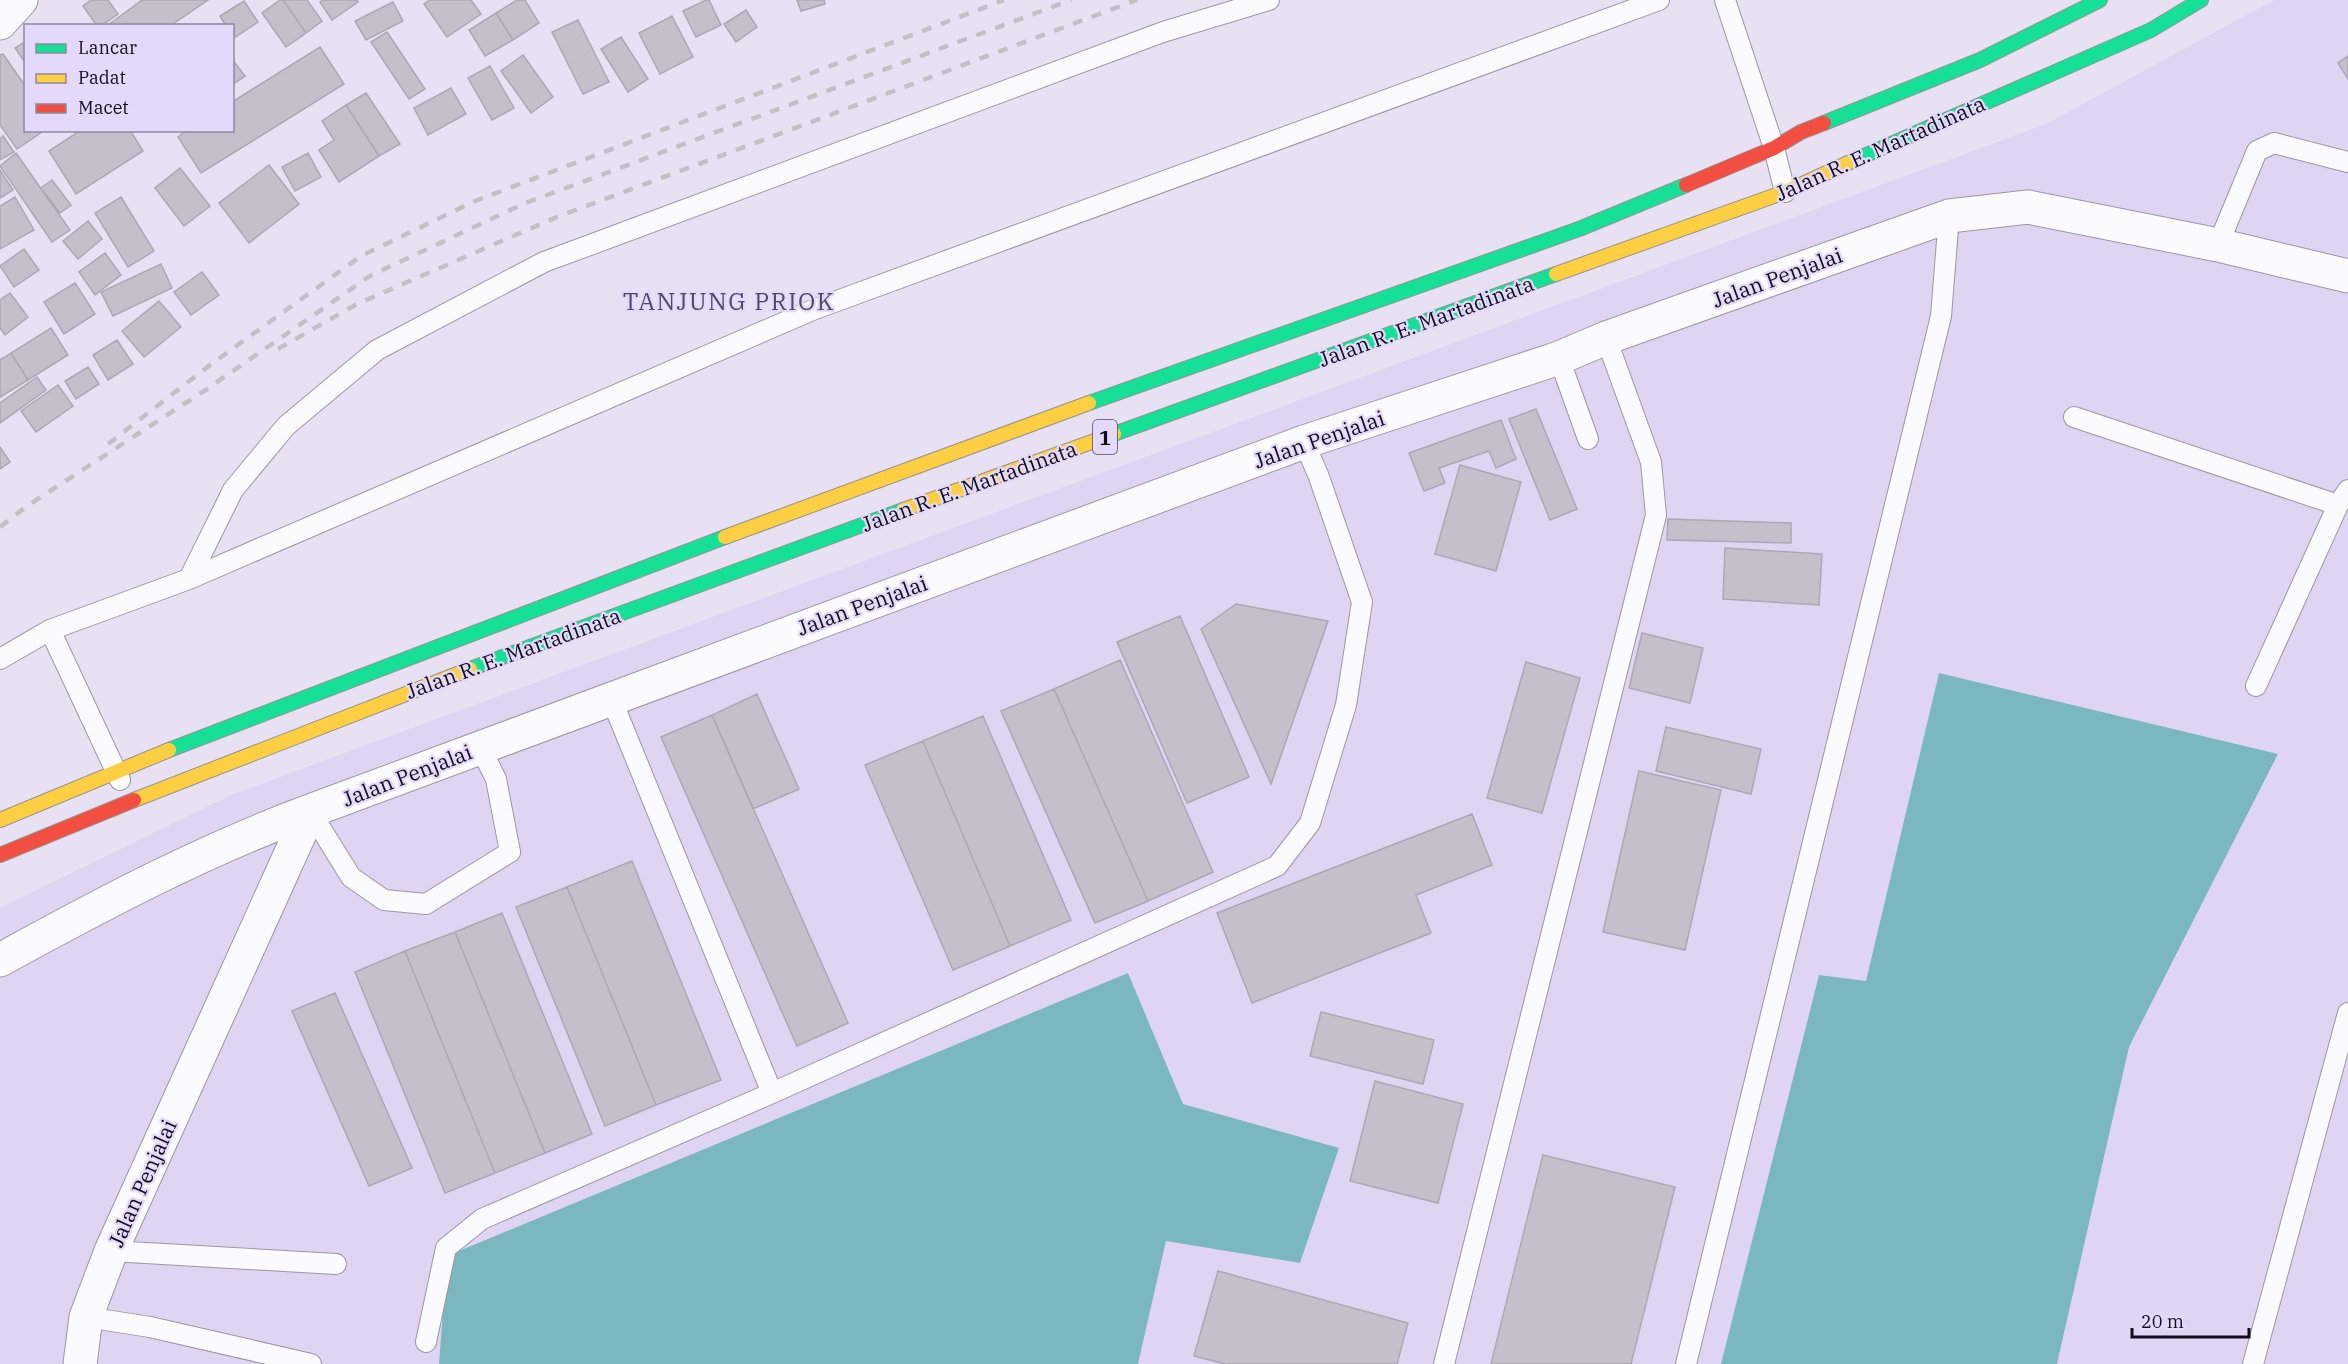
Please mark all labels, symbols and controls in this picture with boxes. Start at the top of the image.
legend [24,24,234,132]
text: Lancar [78,36,137,59]
text: Padat [78,66,126,89]
street label: Jalan R. E. Martadinata [1771,89,1989,207]
text: Macet [78,96,129,119]
street label: Jalan Penjalai [1708,240,1846,314]
street label: Jalan R. E. Martadinata [1314,269,1538,373]
district label: TANJUNG PRIOK [623,285,835,317]
street label: Jalan Penjalai [1250,404,1388,474]
road number: 1 [1093,420,1117,454]
street label: Jalan R. E. Martadinata [857,434,1081,538]
street label: Jalan Penjalai [793,568,931,642]
street label: Jalan R. E. Martadinata [401,601,625,705]
street label: Jalan Penjalai [338,737,476,813]
street label: Jalan Penjalai [101,1115,183,1251]
scale bar [2132,1301,2249,1339]
text: 20 m [2141,1310,2184,1333]

